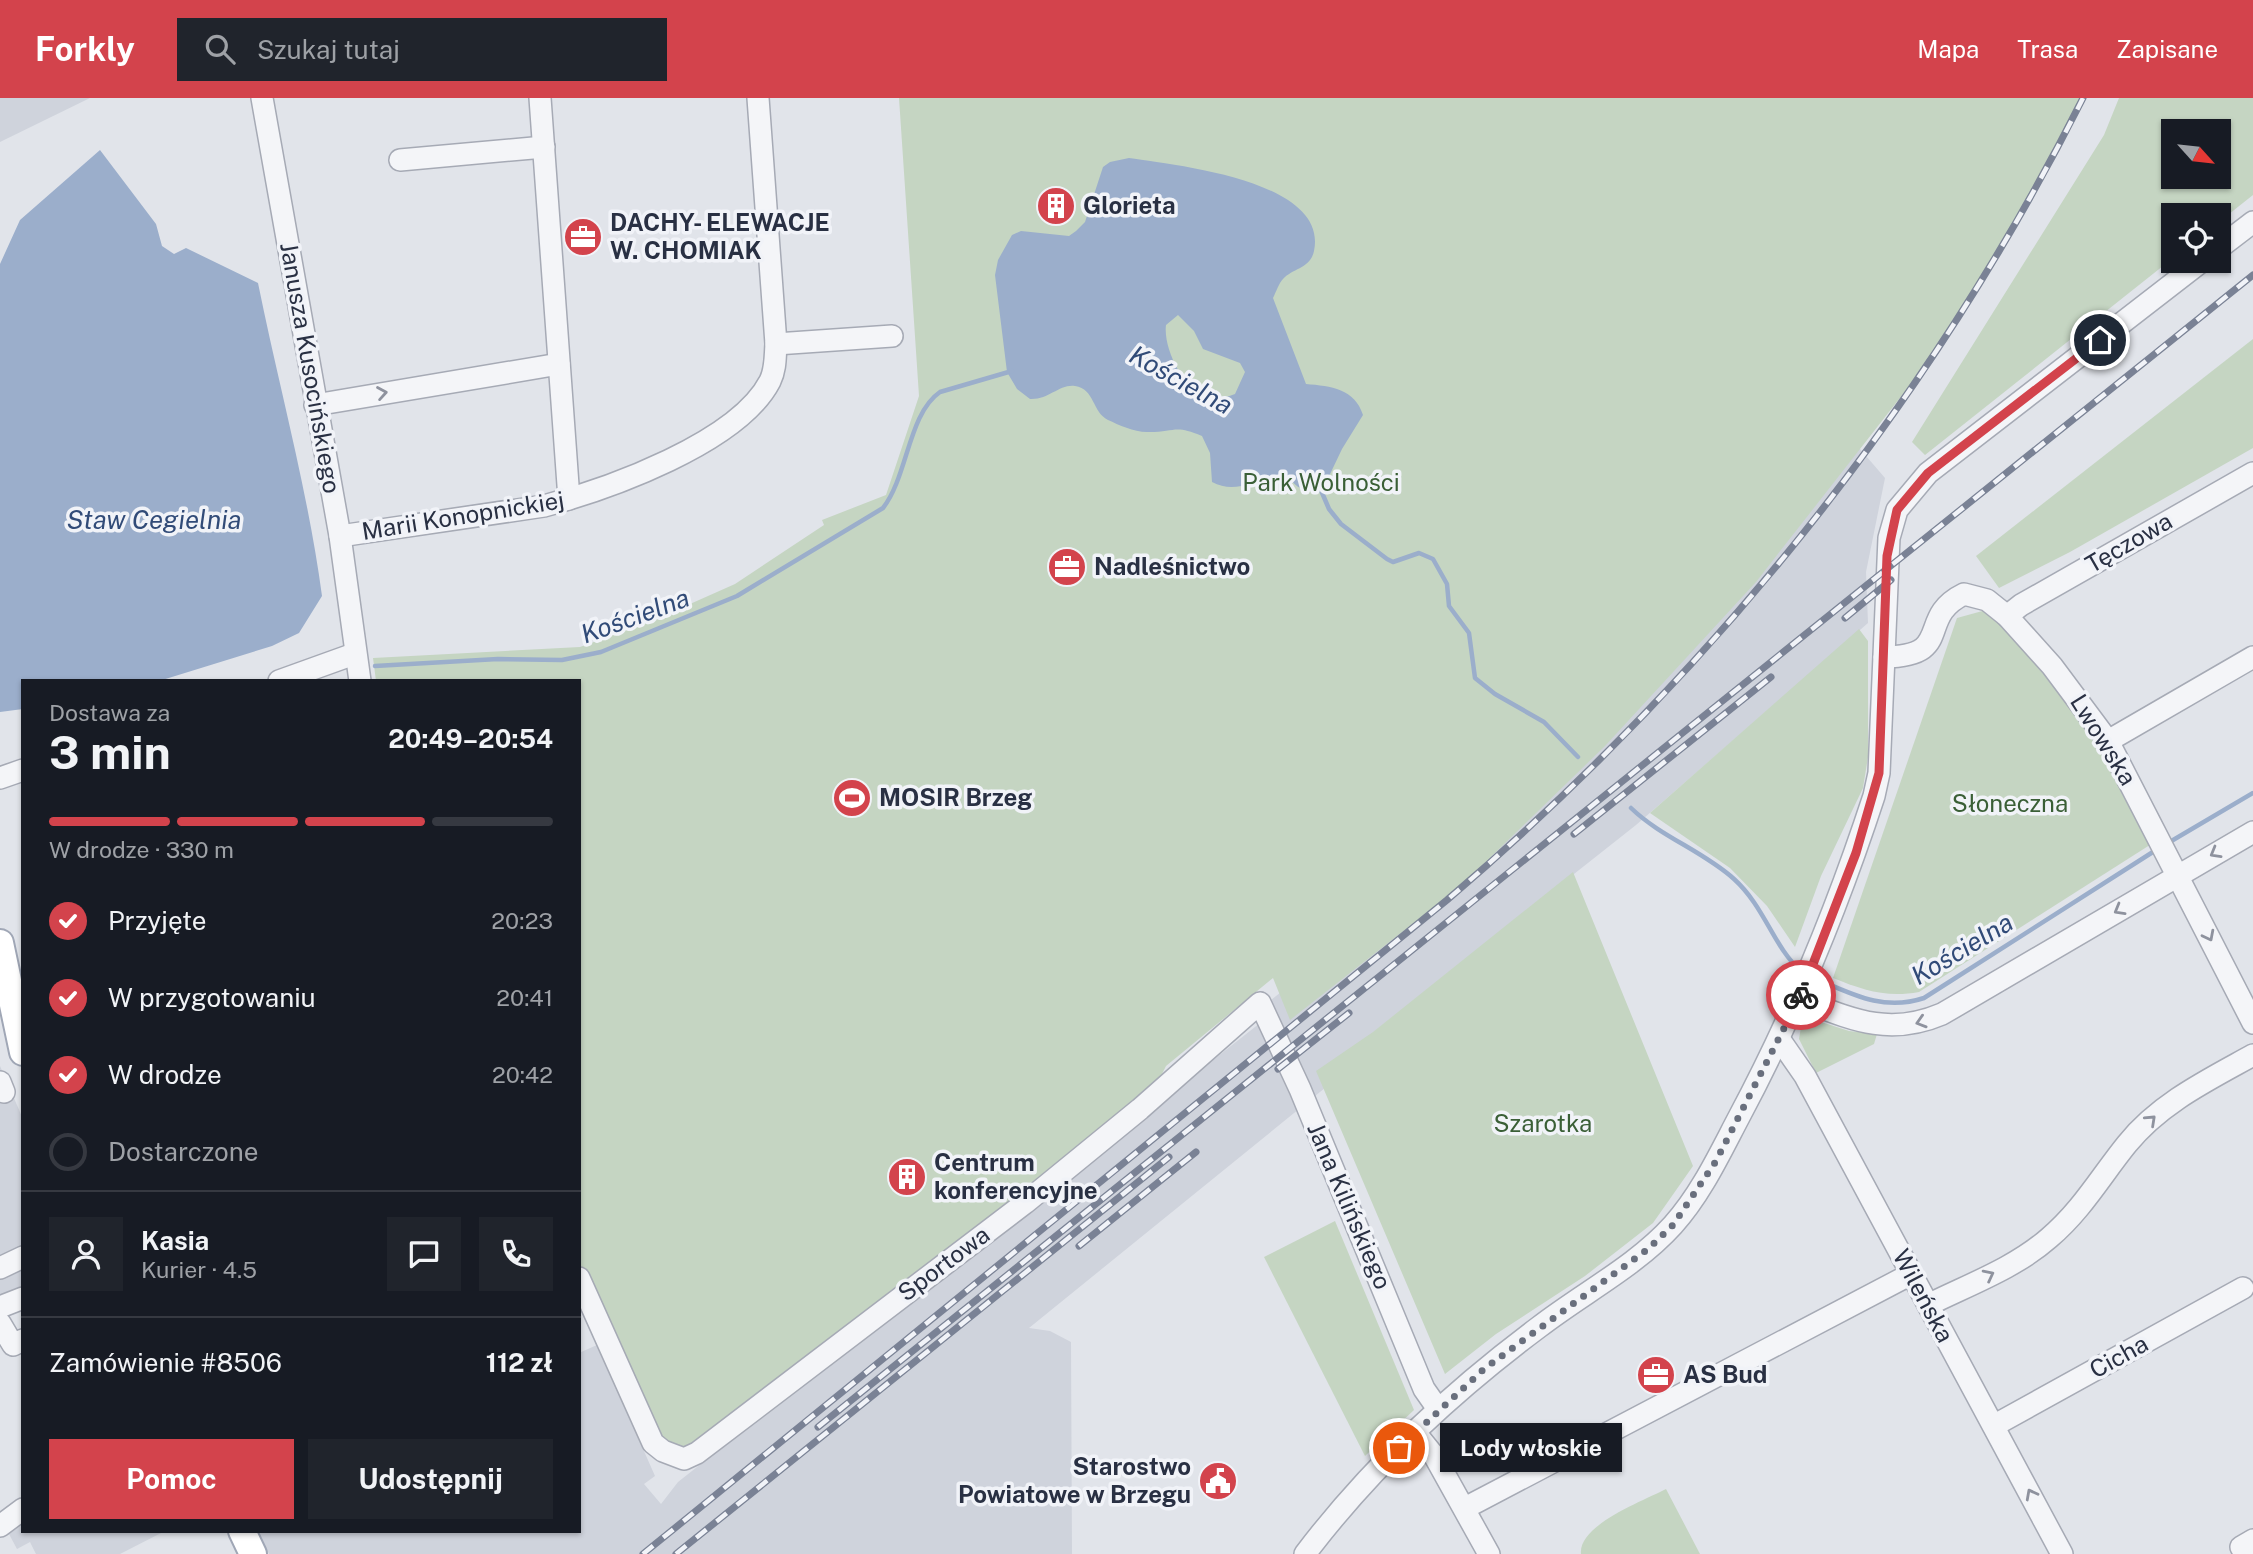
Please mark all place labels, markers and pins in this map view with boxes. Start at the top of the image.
building icon: Glorieta [1035,185,1077,227]
place label: Glorieta [1083,191,1176,219]
place label: DACHY- ELEWACJE W. CHOMIAK [610,208,830,264]
office icon: DACHY- ELEWACJE W. CHOMIAK [562,216,604,258]
pin [2070,310,2130,370]
office icon: Nadleśnictwo [1046,546,1088,588]
place label: Nadleśnictwo [1094,552,1250,580]
sports icon: MOSIR Brzeg [831,777,873,819]
place label: MOSIR Brzeg [879,783,1032,811]
place label: Centrum konferencyjne [934,1148,1098,1204]
building icon: Centrum konferencyjne [886,1156,928,1198]
office icon: AS Bud [1635,1354,1677,1396]
place label: AS Bud [1683,1360,1767,1388]
pin [1369,1418,1429,1478]
callout: Lody włoskie [1441,1424,1623,1472]
place label: Starostwo Powiatowe w Brzegu [958,1452,1191,1508]
public building icon: Starostwo Powiatowe w Brzegu [1197,1460,1239,1502]

